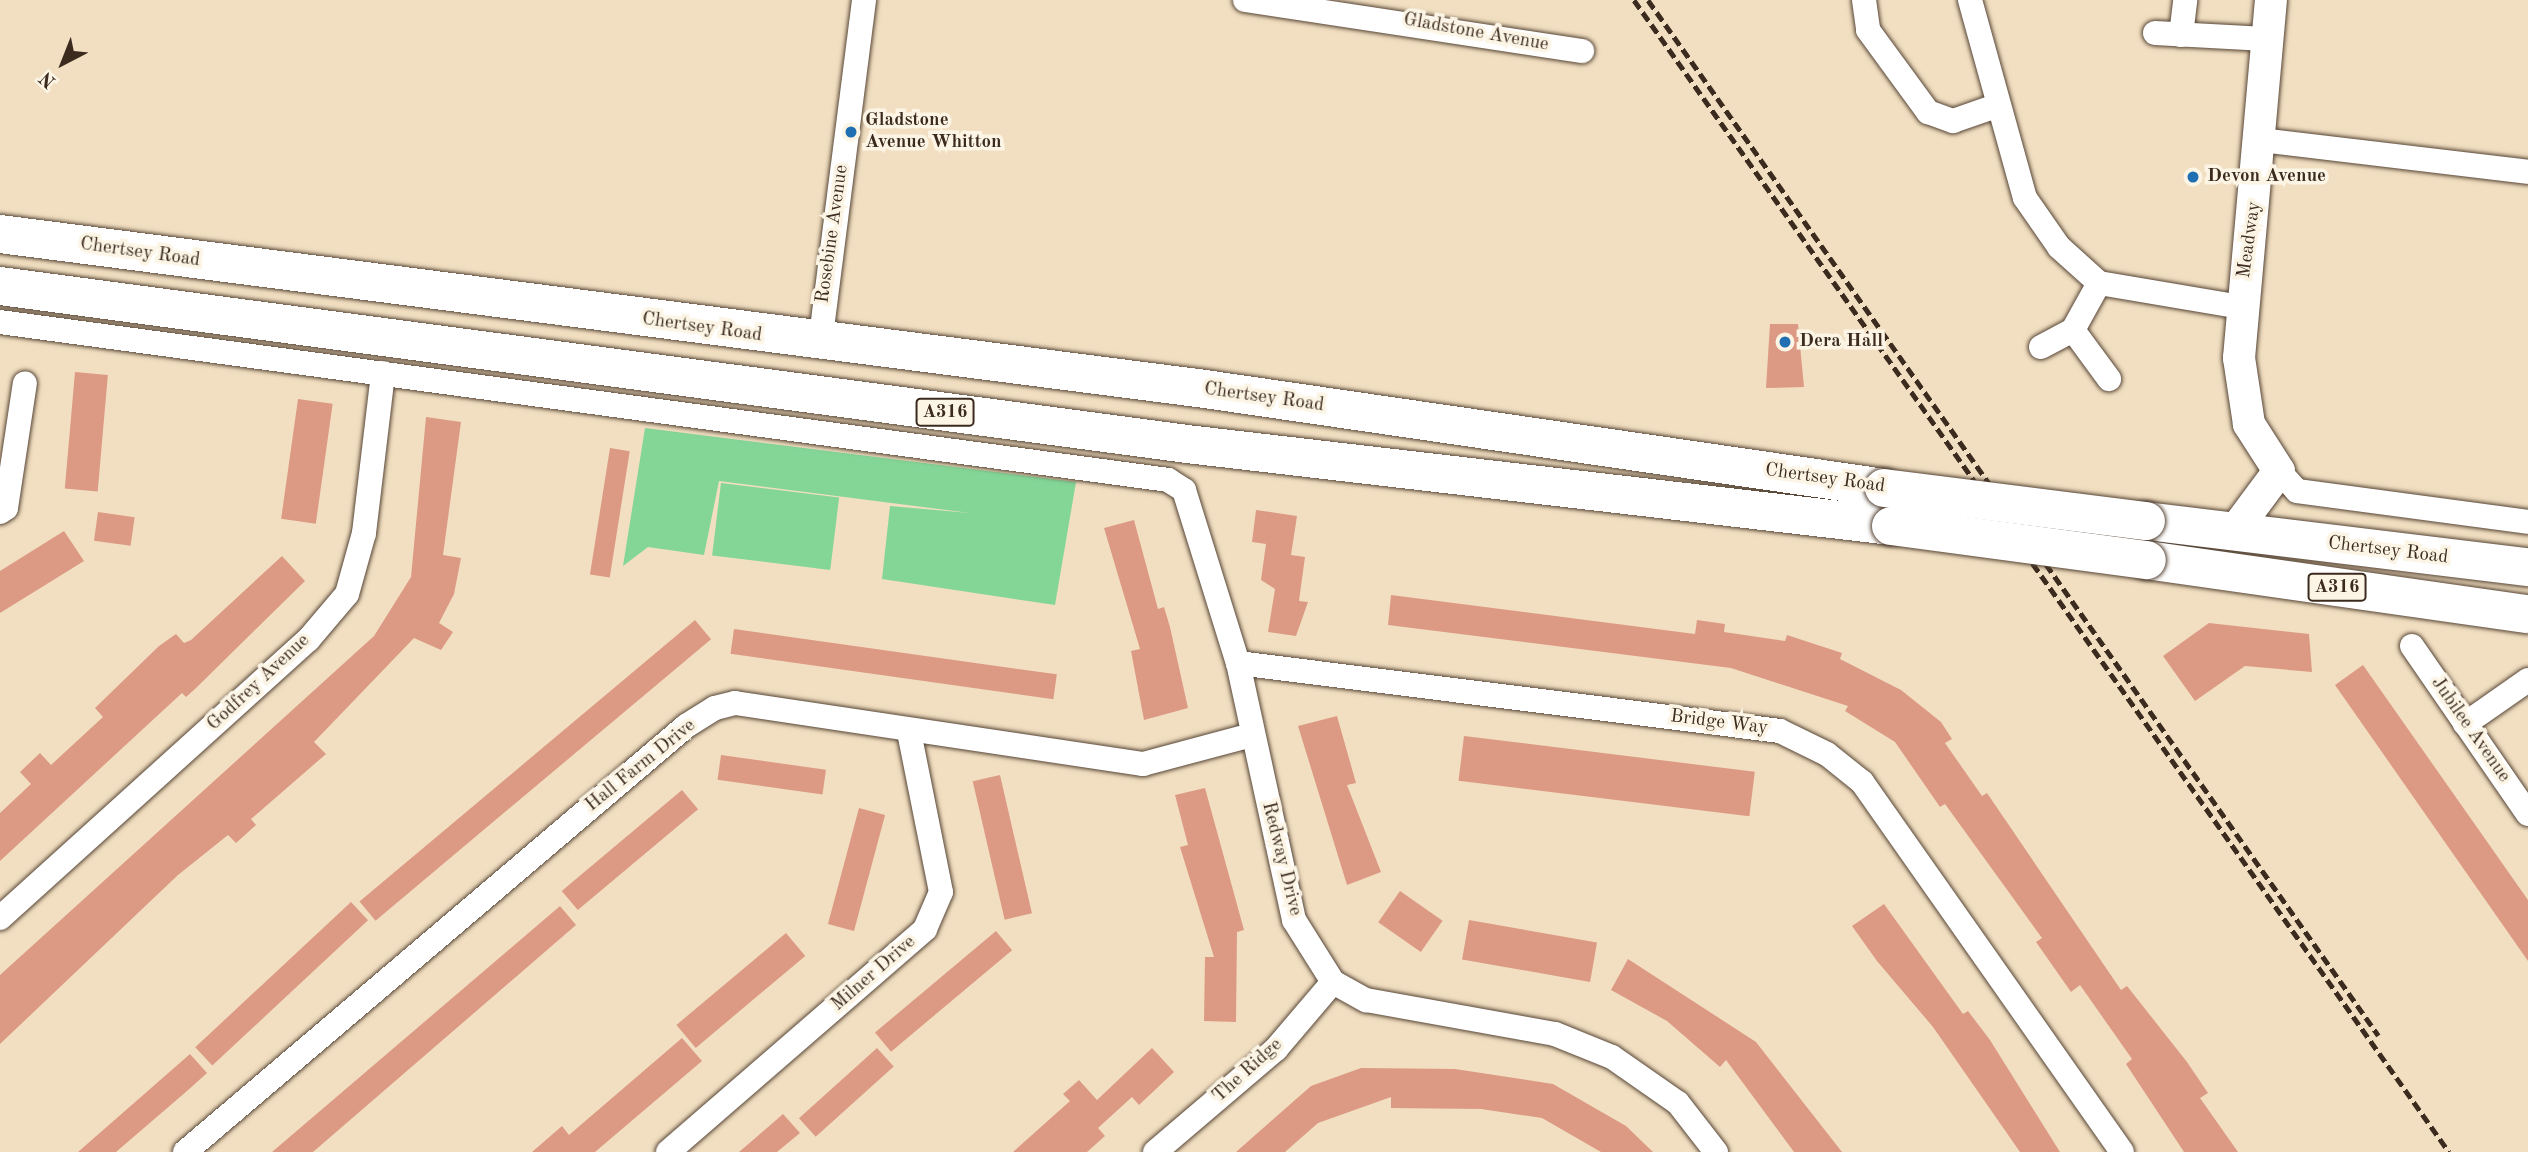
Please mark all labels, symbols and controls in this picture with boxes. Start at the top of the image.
street label: Gladstone Avenue [1402,9,1550,57]
north arrow [28,28,98,98]
text: N [37,67,60,91]
place label: Gladstone Avenue Whitton [865,110,1002,154]
marker: Gladstone Avenue Whitton [843,124,859,140]
street label: Rosebine Avenue [812,163,854,305]
place label: Devon Avenue [2207,166,2326,188]
marker: Devon Avenue [2185,169,2201,185]
street label: Meadway [2233,200,2267,280]
street label: Chertsey Road [79,233,201,273]
street label: Chertsey Road [641,308,763,348]
place label: Dera Hall [1799,331,1883,353]
marker: Dera Hall [1777,334,1793,350]
street label: Chertsey Road [1203,378,1325,418]
road number: A316 [915,398,975,426]
street label: Chertsey Road [1764,459,1886,499]
street label: Chertsey Road [2327,532,2449,570]
road number: A316 [2307,572,2367,602]
street label: Godfrey Avenue [203,630,315,736]
street label: Jubilee Avenue [2425,673,2515,787]
street label: Bridge Way [1669,706,1769,740]
street label: Hall Farm Drive [581,715,701,817]
street label: Redway Drive [1256,800,1306,918]
street label: Milner Drive [827,931,921,1017]
street label: The Ridge [1209,1034,1287,1108]

